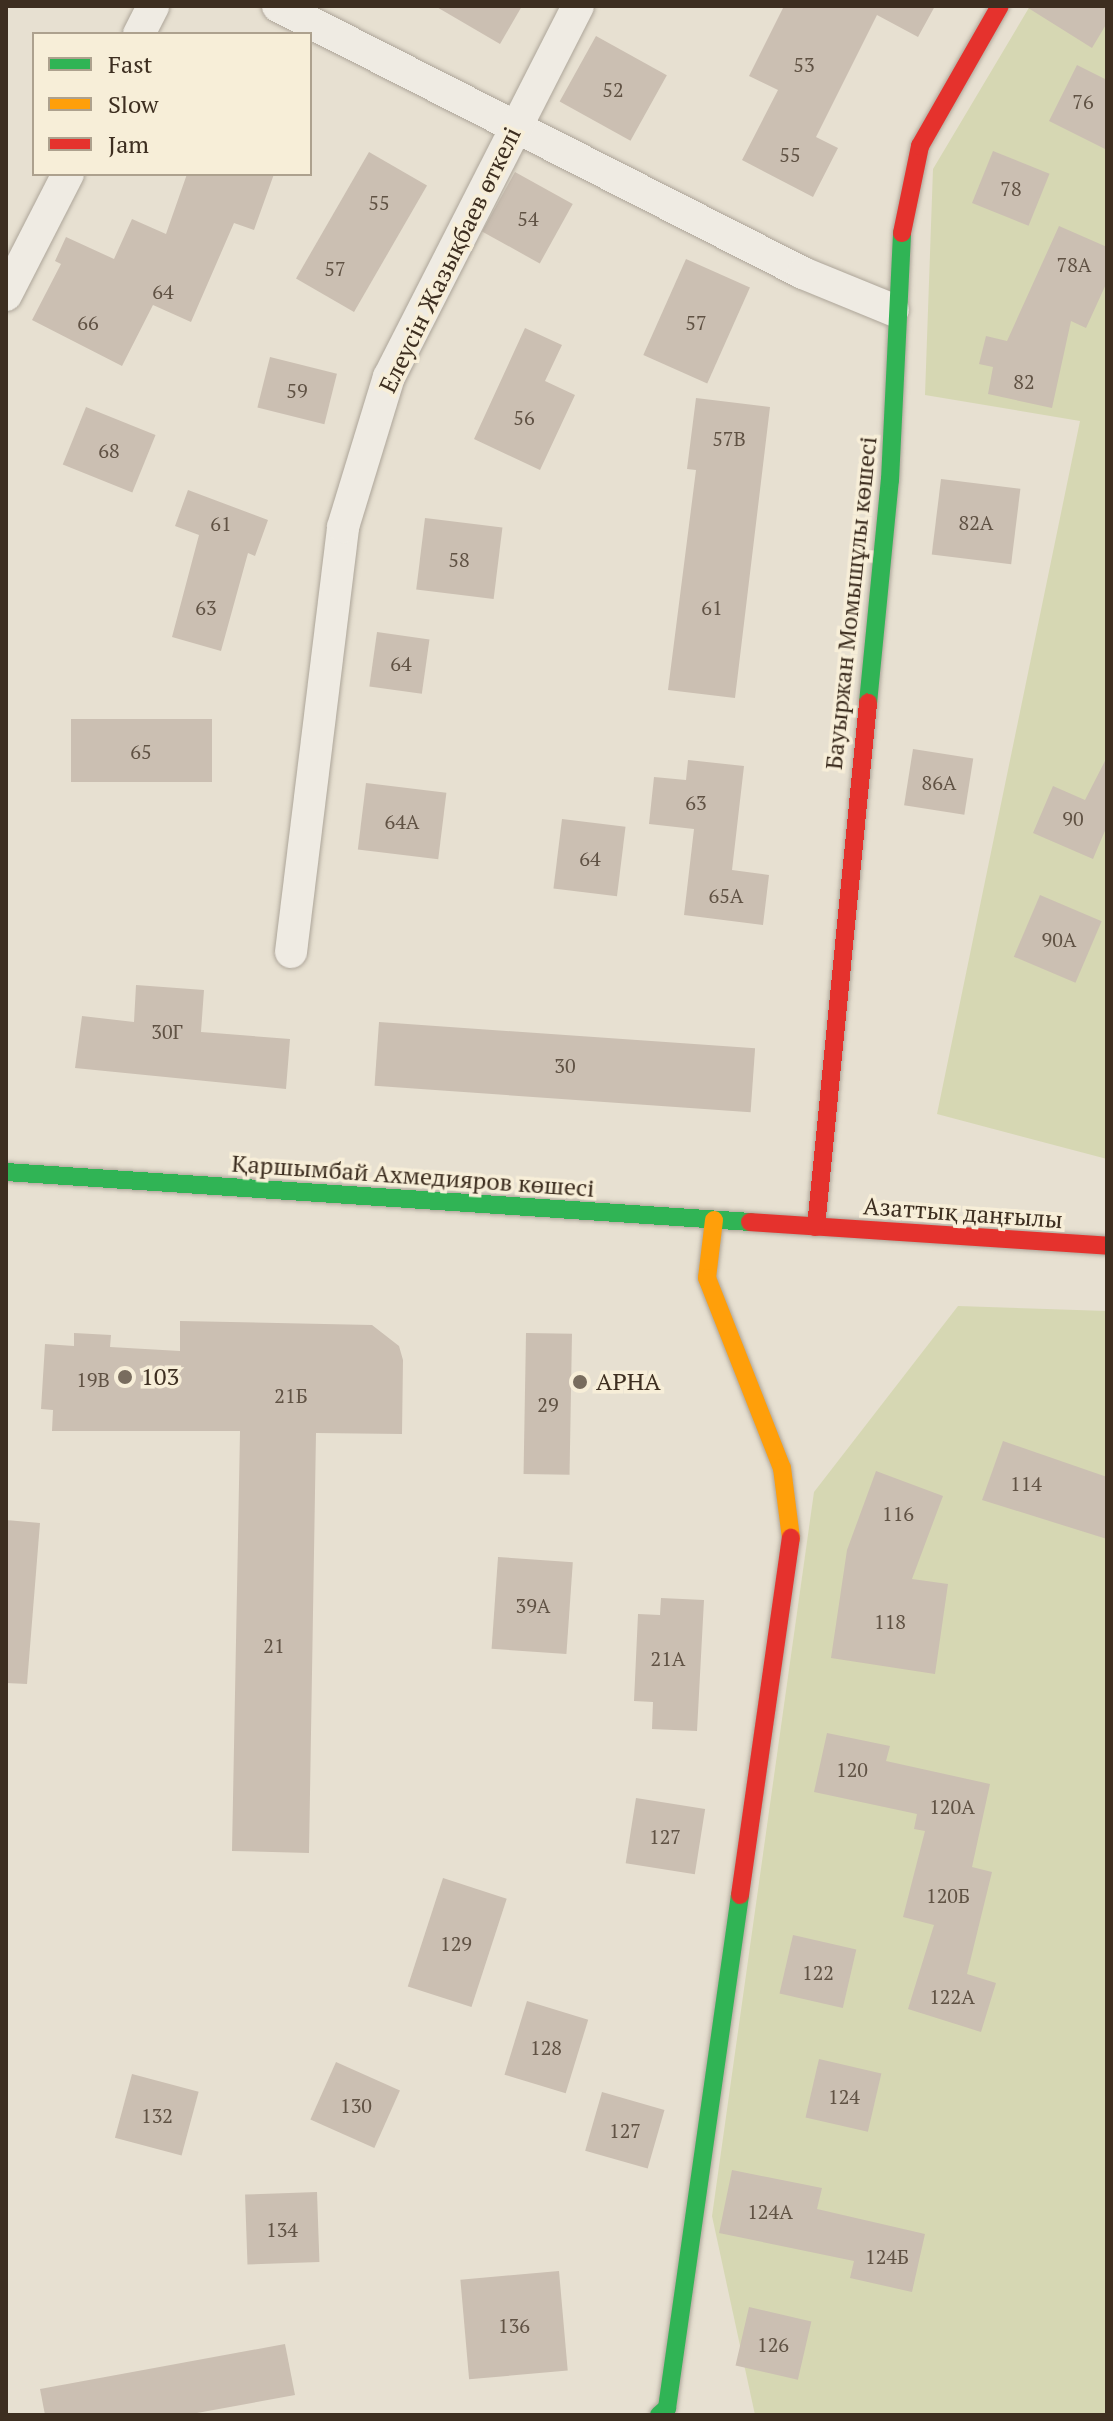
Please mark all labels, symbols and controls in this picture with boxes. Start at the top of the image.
legend [32,32,312,176]
text: Fast [108,48,152,80]
house number: 53 [793,52,815,76]
house number: 52 [602,77,624,101]
text: Slow [108,88,159,120]
house number: 76 [1072,89,1094,113]
street label: Елеусін Жазықбаев өткелі [373,123,527,397]
text: Jam [108,128,149,160]
house number: 55 [779,142,801,166]
house number: 78 [1000,176,1022,200]
house number: 55 [368,190,390,214]
house number: 54 [517,206,539,230]
house number: 78А [1057,252,1091,276]
house number: 57 [324,256,346,280]
house number: 64 [152,279,174,303]
house number: 66 [77,310,99,334]
house number: 57 [685,310,707,334]
house number: 82 [1013,369,1035,393]
house number: 59 [286,378,308,402]
house number: 56 [513,405,535,429]
house number: 57В [712,426,746,450]
street label: Бауыржан Момышұлы көшесі [819,435,883,771]
house number: 68 [98,438,120,462]
house number: 82А [959,510,993,534]
house number: 61 [210,511,232,535]
house number: 58 [448,547,470,571]
house number: 63 [195,595,217,619]
house number: 61 [701,595,723,619]
house number: 64 [390,651,412,675]
house number: 65 [130,739,152,763]
house number: 86А [922,770,956,794]
house number: 63 [685,790,707,814]
house number: 90 [1062,806,1084,830]
house number: 64А [385,809,419,833]
house number: 64 [579,846,601,870]
house number: 65А [709,883,743,907]
house number: 90А [1042,927,1076,951]
house number: 30Г [151,1019,183,1043]
house number: 30 [554,1053,576,1077]
street label: Қаршымбай Ахмедияров көшесі [230,1149,596,1203]
street label: Азаттық даңғылы [862,1192,1064,1234]
place label: 103 [141,1363,179,1391]
house number: 19В [76,1367,110,1391]
marker: 103 [116,1368,134,1386]
place label: АРНА [596,1368,661,1396]
marker: АРНА [571,1373,589,1391]
house number: 21Б [274,1383,308,1407]
house number: 29 [537,1392,559,1416]
house number: 114 [1010,1471,1042,1495]
house number: 116 [882,1501,914,1525]
house number: 39А [516,1593,550,1617]
house number: 118 [874,1609,906,1633]
house number: 21 [263,1633,285,1657]
house number: 21А [651,1646,685,1670]
house number: 120 [836,1757,868,1781]
house number: 120А [929,1794,975,1818]
house number: 127 [649,1824,681,1848]
house number: 120Б [926,1883,970,1907]
house number: 129 [440,1931,472,1955]
house number: 122 [802,1960,834,1984]
house number: 122А [929,1984,975,2008]
house number: 128 [530,2035,562,2059]
house number: 124 [828,2084,860,2108]
house number: 130 [340,2093,372,2117]
house number: 132 [141,2103,173,2127]
house number: 127 [609,2118,641,2142]
house number: 124А [747,2199,793,2223]
house number: 134 [266,2217,298,2241]
house number: 124Б [865,2244,909,2268]
house number: 136 [498,2313,530,2337]
house number: 126 [757,2332,789,2356]

